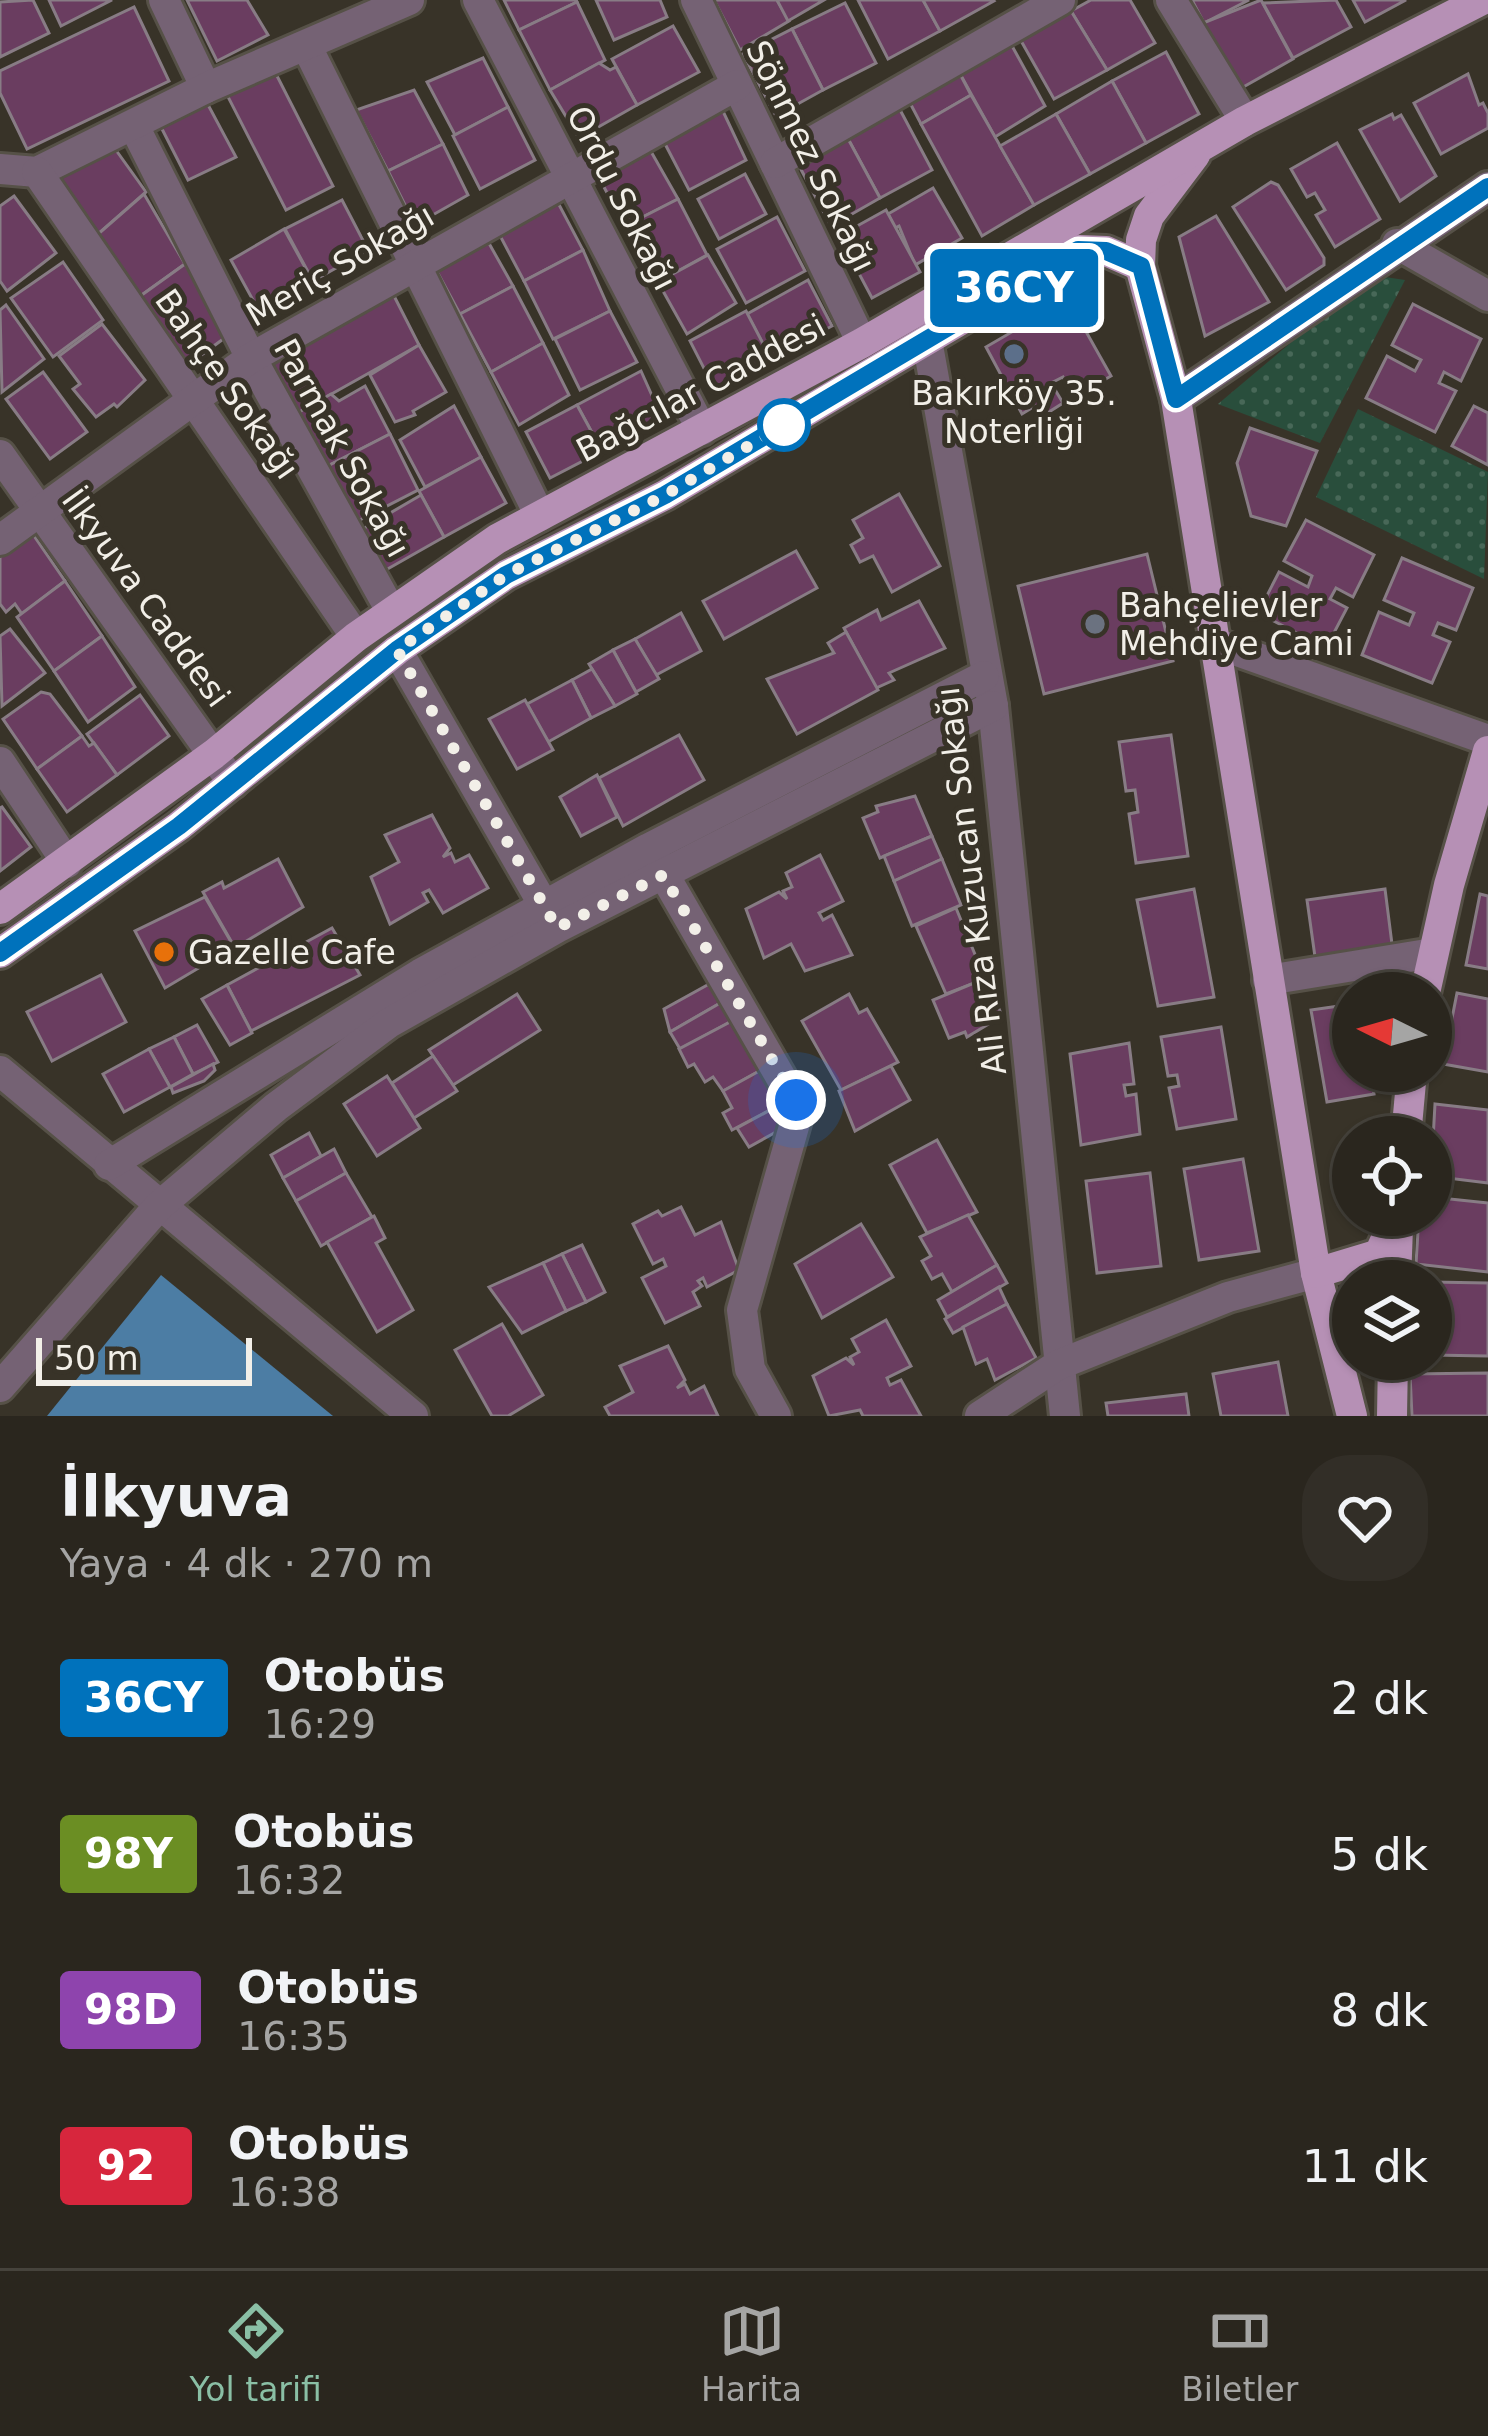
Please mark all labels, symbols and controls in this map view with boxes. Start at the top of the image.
street label: Sönmez Sokağı [738,34,884,278]
street label: Ordu Sokağı [559,99,685,297]
street label: Meriç Sokağı [239,196,441,334]
line badge: 36CY [930,249,1098,327]
text: 36CY [954,263,1074,312]
street label: Bahçe Sokağı [147,282,307,486]
street label: Bağcılar Caddesi [570,306,832,470]
street label: Parmak Sokağı [266,332,418,564]
marker: Bakırköy 35. Noterliği [1001,341,1027,367]
place label: Bakırköy 35. Noterliği [911,374,1117,451]
unlabelled marker [759,400,809,450]
street label: İlkyuva Caddesi [54,482,238,714]
place label: Bahçelievler Mehdiye Cami [1119,586,1354,663]
marker: Bahçelievler Mehdiye Cami [1082,611,1108,637]
street label: Ali Rıza Kuzucan Sokağı [928,685,1014,1077]
place label: Gazelle Cafe [188,933,396,972]
marker: Gazelle Cafe [151,939,177,965]
north arrow [1332,972,1452,1092]
map controls [1332,972,1452,1380]
your location [766,1070,826,1130]
button: locate [1332,1116,1452,1236]
button: layers [1332,1260,1452,1380]
scale bar [36,1332,252,1385]
text: 50 m [54,1339,139,1378]
button: heart [1302,1455,1428,1581]
text: İlkyuva [60,1463,292,1529]
text: Yaya · 4 dk · 270 m [60,1541,433,1586]
text: Otobüs [264,1649,445,1702]
text: 2 dk [1330,1672,1428,1725]
text: 36CY [84,1673,204,1722]
text: 16:29 [264,1702,376,1747]
text: Otobüs [233,1805,415,1858]
text: 5 dk [1330,1828,1428,1881]
text: 98Y [84,1829,173,1878]
text: 16:32 [233,1858,345,1903]
text: Otobüs [237,1961,419,2014]
text: 8 dk [1330,1984,1428,2037]
text: 98D [84,1985,177,2034]
text: 16:35 [237,2014,350,2059]
text: Otobüs [228,2117,410,2170]
text: 11 dk [1302,2140,1428,2193]
text: 92 [97,2141,155,2190]
text: 16:38 [228,2170,340,2215]
tab: Yol tarifi [190,2298,322,2409]
tab: Harita [701,2298,802,2409]
tab: Biletler [1181,2298,1298,2409]

